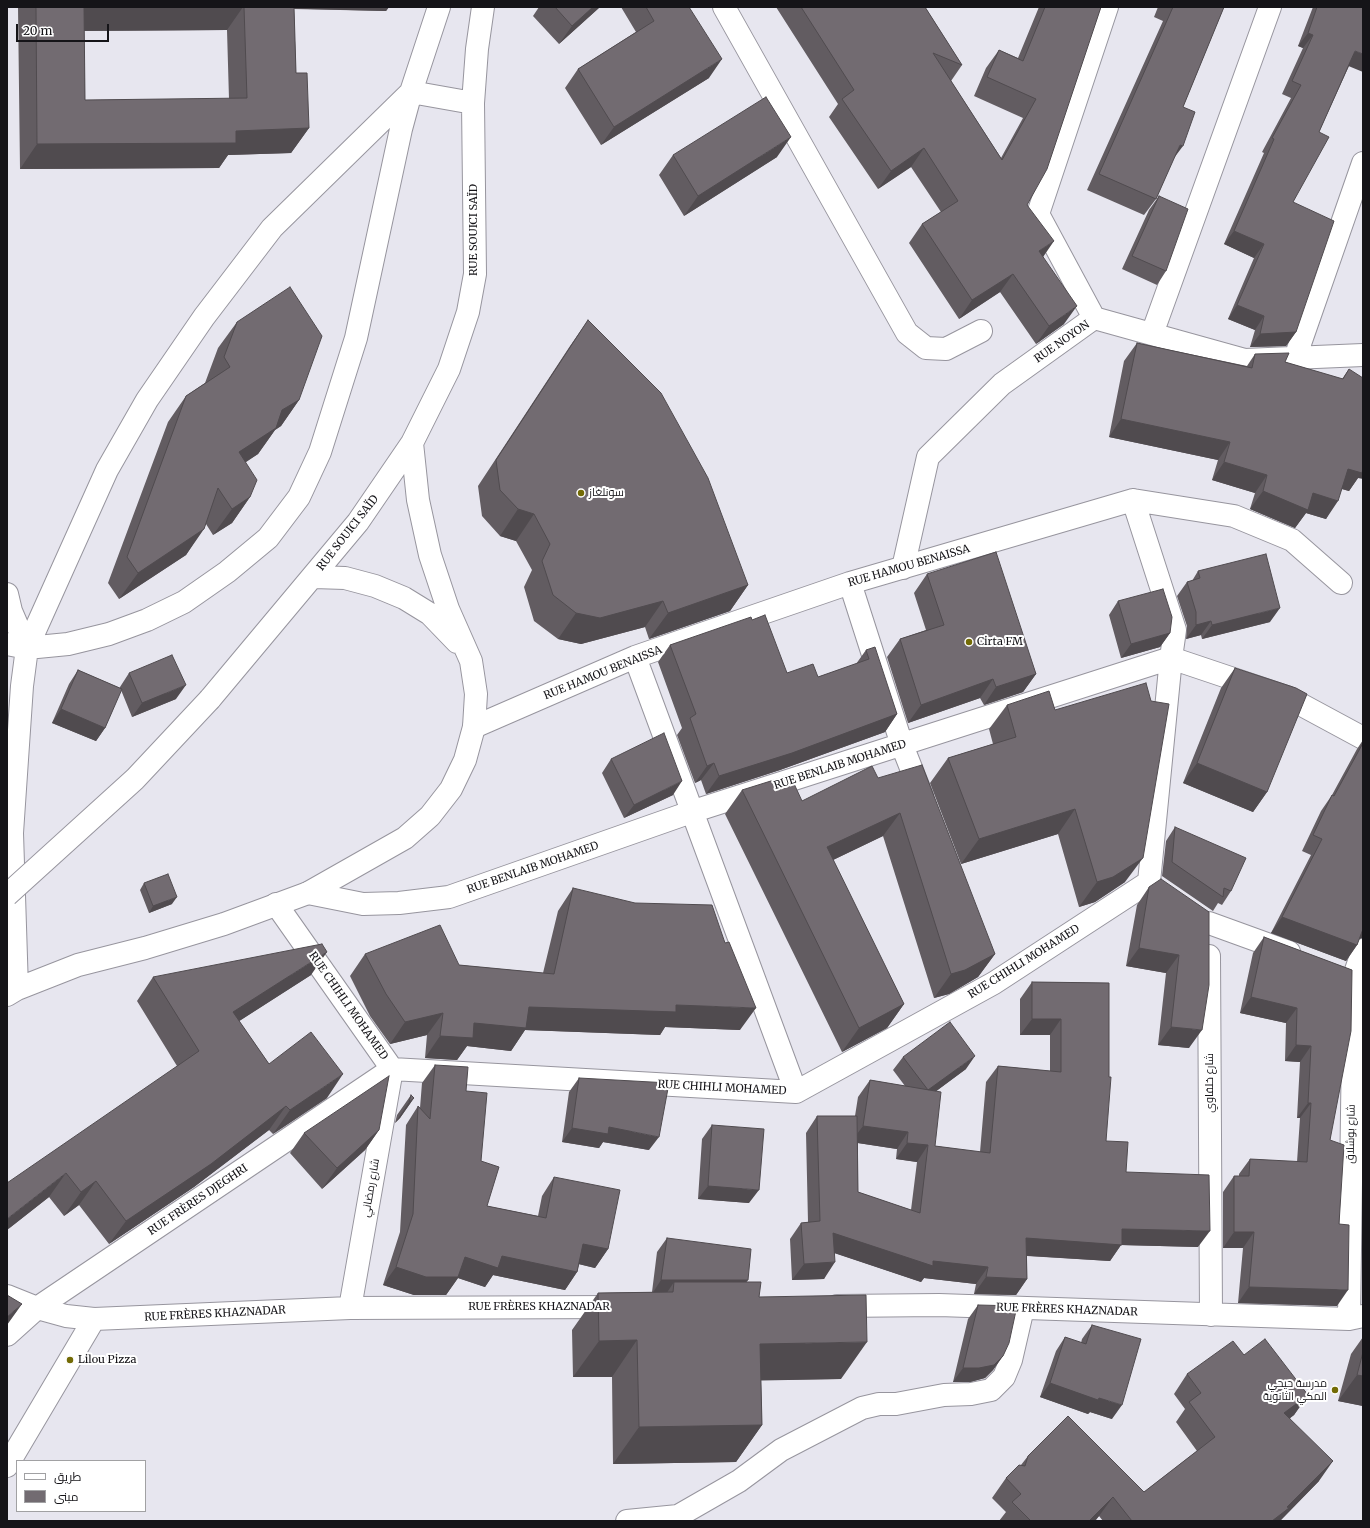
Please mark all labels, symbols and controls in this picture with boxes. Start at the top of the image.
scale bar [18,16,111,42]
text: 20 m [23,23,52,38]
street label: RUE SOUICI SAÏD [467,184,481,276]
street label: RUE NOYON [1032,318,1092,366]
place label: سونلغاز [589,486,624,500]
marker: سونلغاز [576,488,586,498]
street label: RUE SOUICI SAÏD [314,493,382,573]
street label: RUE HAMOU BENAISSA [846,542,972,590]
place label: Cirta FM [977,635,1023,649]
marker: Cirta FM [964,637,974,647]
street label: RUE HAMOU BENAISSA [542,643,664,703]
street label: RUE BENLAIB MOHAMED [772,737,908,793]
street label: RUE BENLAIB MOHAMED [465,839,601,897]
street label: RUE CHIHLI MOHAMED [966,922,1082,1002]
street label: RUE CHIHLI MOHAMED [306,949,390,1063]
street label: شارع خلفاوي [1203,1053,1217,1113]
street label: RUE CHIHLI MOHAMED [657,1078,787,1098]
street label: شارع بوشلاق [1344,1104,1358,1164]
street label: شارع رمضاني [359,1158,383,1218]
street label: RUE FRÈRES DJEGHRI [146,1162,250,1238]
street label: RUE FRÈRES KHAZNADAR [468,1300,610,1314]
street label: RUE FRÈRES KHAZNADAR [996,1301,1138,1319]
street label: RUE FRÈRES KHAZNADAR [144,1304,286,1324]
place label: Lilou Pizza [78,1353,136,1367]
marker: Lilou Pizza [65,1355,75,1365]
place label: مدرسة حيحي المكي الثانوية [1263,1377,1327,1403]
marker: مدرسة حيحي المكي الثانوية [1330,1385,1340,1395]
legend [16,1460,146,1512]
text: طريق [54,1469,81,1484]
text: مبنى [54,1489,79,1504]

